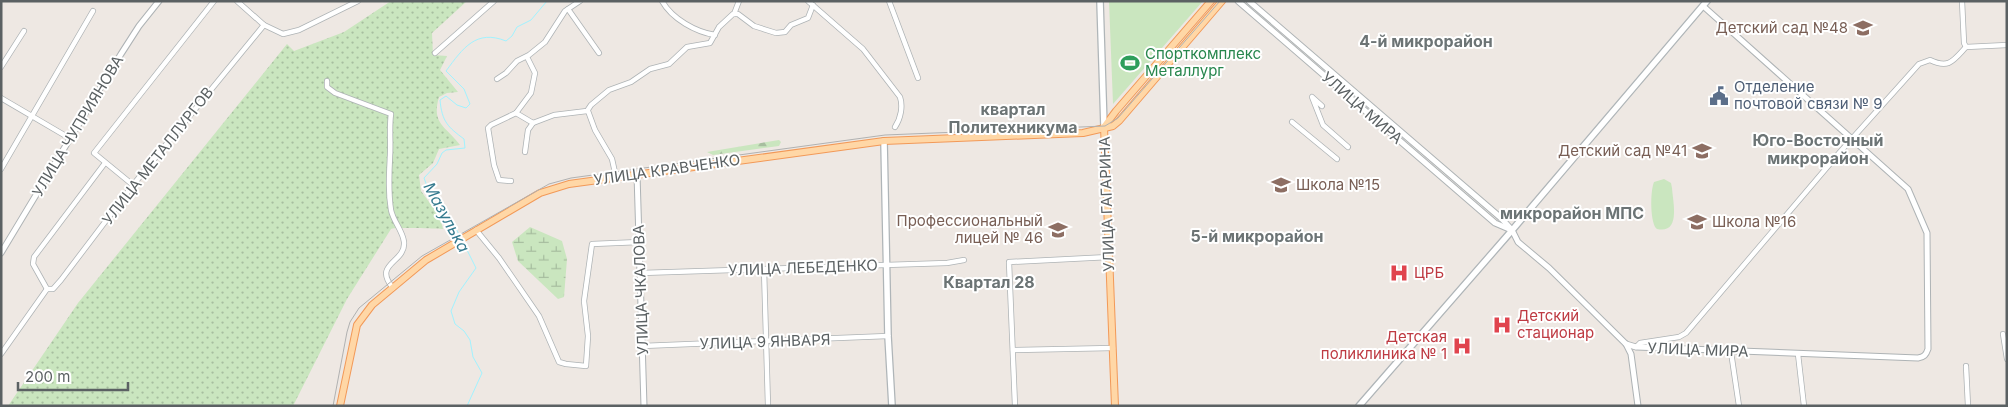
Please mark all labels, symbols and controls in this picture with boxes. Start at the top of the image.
school or university icon: Детский сад №48 [1852,17,1874,39]
place label: Детский сад №48 [1715,18,1848,37]
district label: 4-й микрорайон [1359,31,1493,51]
place label: Спорткомплекс Металлург [1145,44,1261,80]
street label: УЛИЦА ЧУПРИЯНОВА [28,52,127,200]
sports icon: Спорткомплекс Металлург [1119,52,1141,74]
street label: УЛИЦА МИРА [1318,67,1407,148]
place label: Отделение почтовой связи № 9 [1734,77,1883,113]
street label: УЛИЦА МЕТАЛЛУРГОВ [98,83,217,228]
public building icon: Отделение почтовой связи № 9 [1708,85,1730,107]
district label: квартал Политехникума [949,99,1077,137]
district label: Юго-Восточный микрорайон [1753,130,1883,168]
street label: УЛИЦА ГАГАРИНА [1095,136,1118,272]
school or university icon: Детский сад №41 [1691,140,1713,162]
place label: Детский сад №41 [1558,141,1687,160]
street label: УЛИЦА КРАВЧЕНКО [592,150,741,189]
school or university icon: Школа №15 [1270,174,1292,196]
place label: Школа №15 [1296,175,1380,194]
water label: Мазулька [420,179,474,256]
district label: микрорайон МПС [1500,203,1644,223]
place label: Профессиональный лицей № 46 [896,211,1043,247]
school or university icon: Школа №16 [1686,211,1708,233]
place label: Школа №16 [1712,212,1796,231]
school or university icon: Профессиональный лицей № 46 [1047,219,1069,241]
street label: УЛИЦА ЧКАЛОВА [629,224,652,356]
district label: 5-й микрорайон [1191,226,1323,246]
street label: УЛИЦА ЛЕБЕДЕНКО [728,255,878,280]
hospital icon: ЦРБ [1388,262,1410,284]
place label: ЦРБ [1414,263,1444,282]
district label: Квартал 28 [943,272,1035,292]
place label: Детский стационар [1517,306,1594,342]
hospital icon: Детский стационар [1491,314,1513,336]
place label: Детская поликлиника № 1 [1321,327,1447,363]
street label: УЛИЦА 9 ЯНВАРЯ [699,330,831,353]
hospital icon: Детская поликлиника № 1 [1451,335,1473,357]
street label: УЛИЦА МИРА [1647,338,1749,361]
scale bar [18,360,128,392]
text: 200 m [25,367,70,386]

